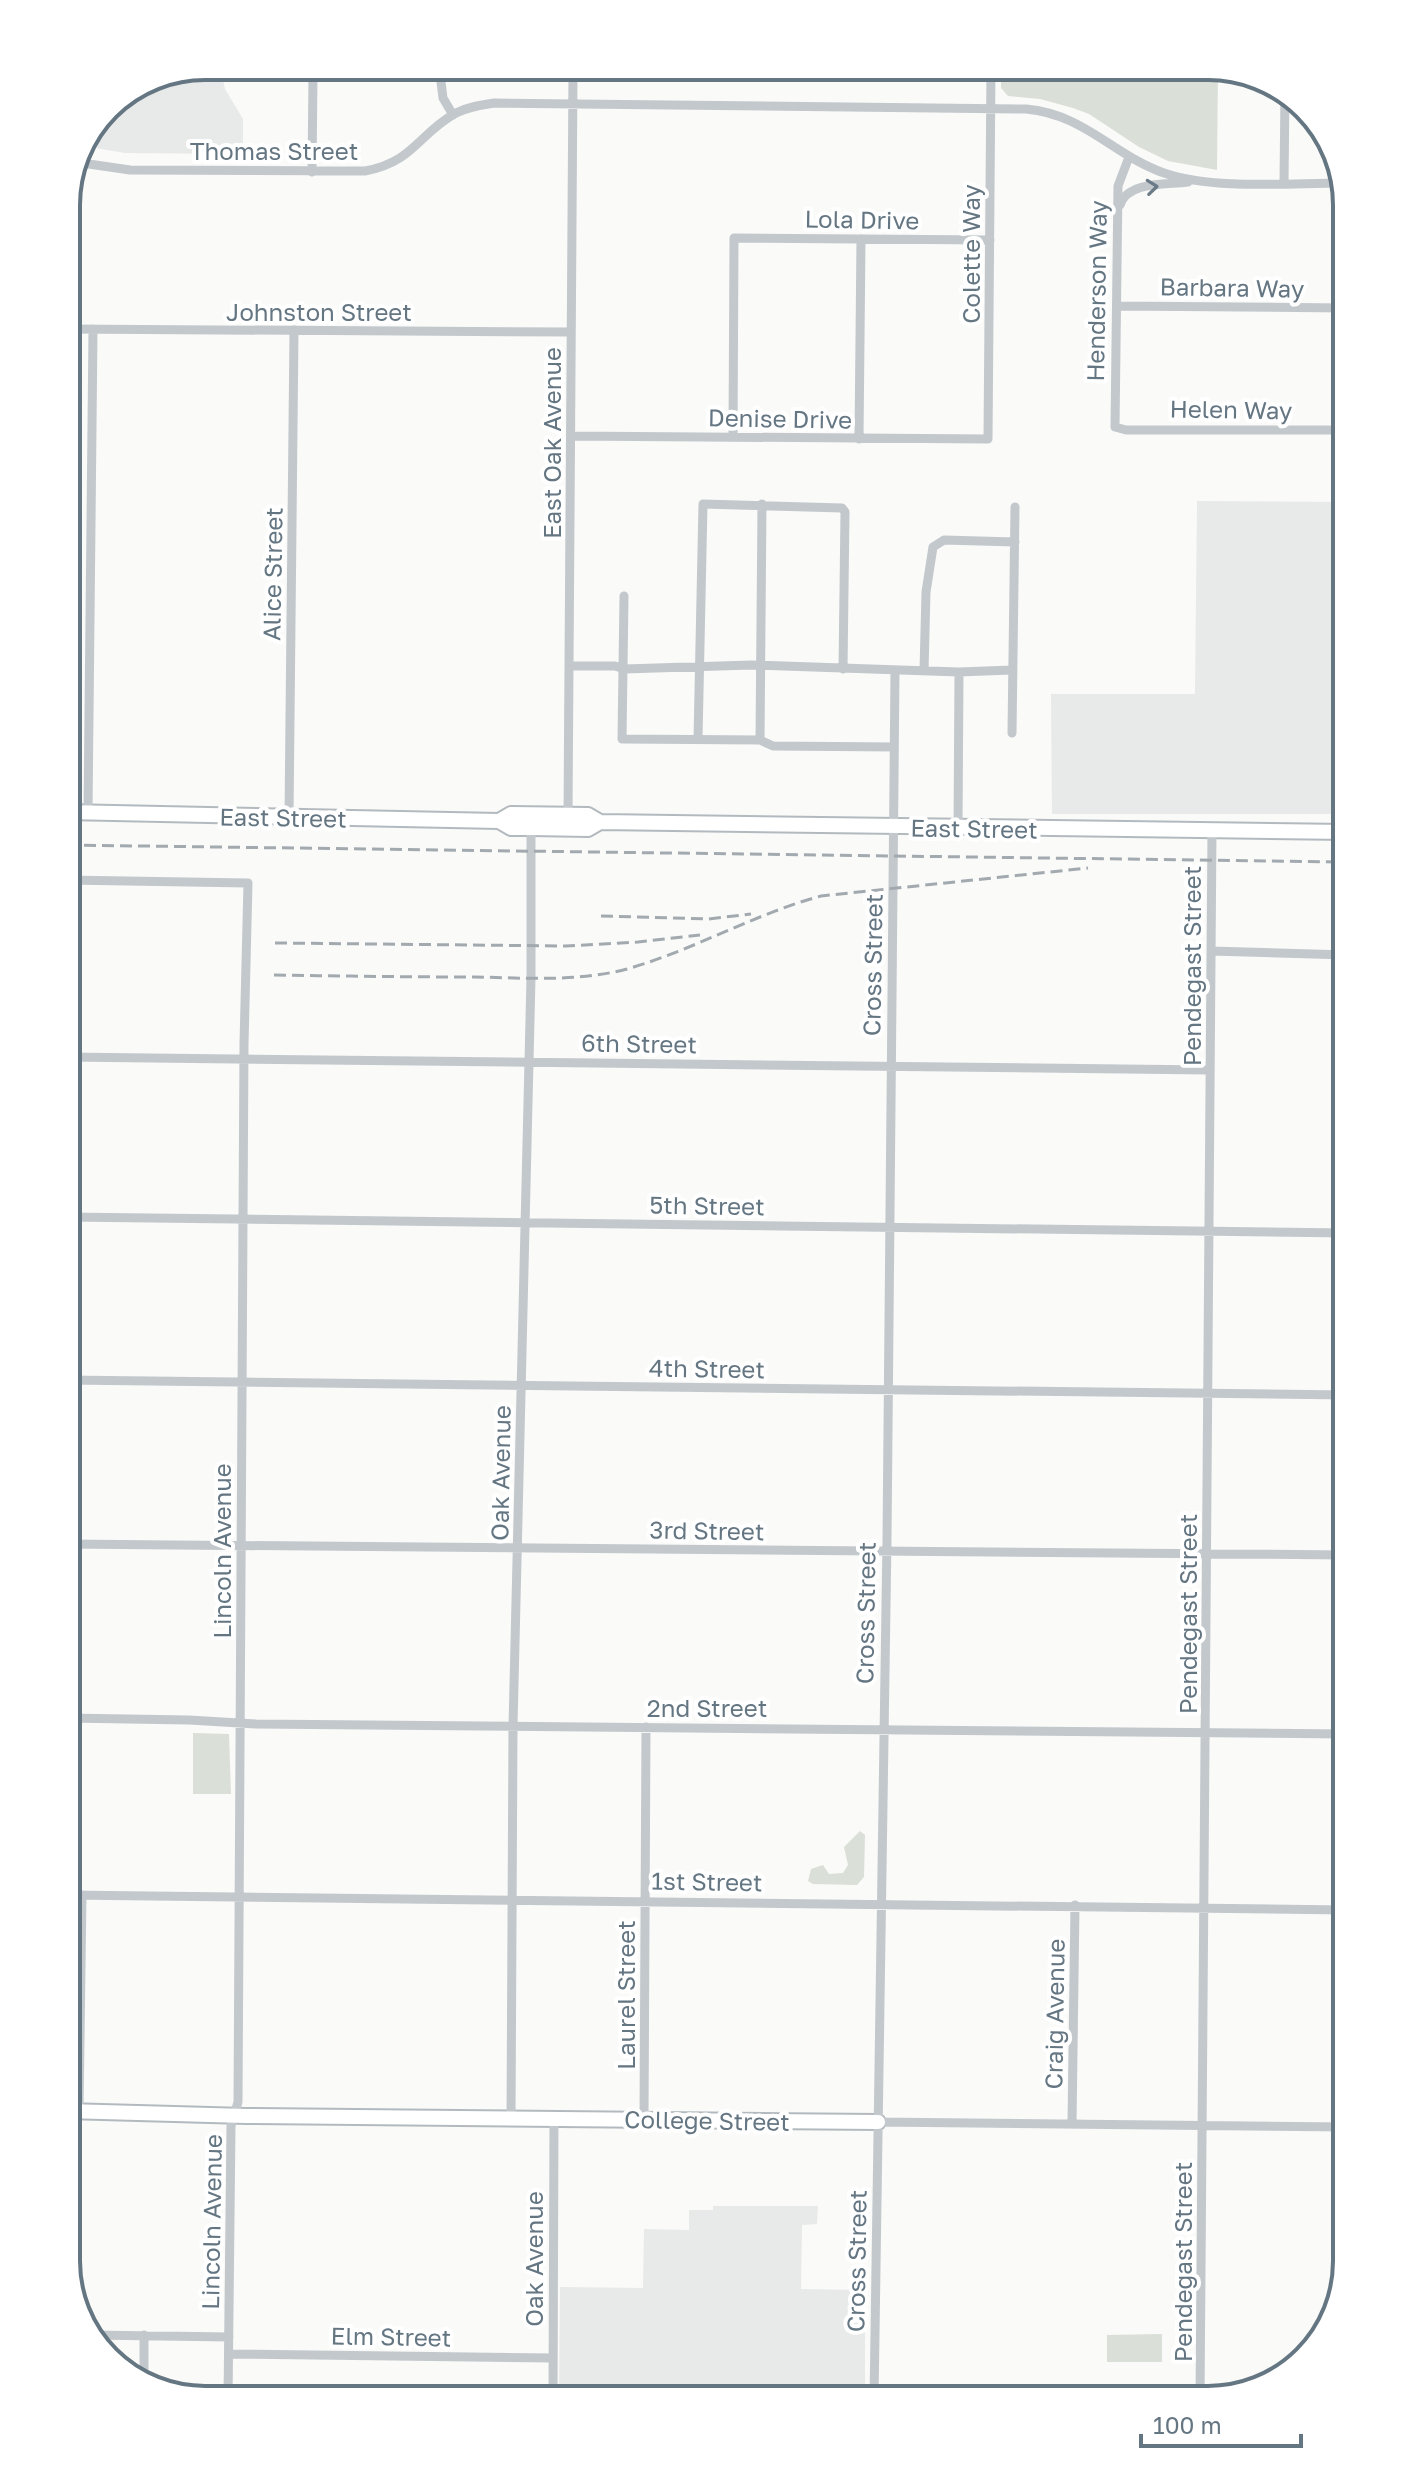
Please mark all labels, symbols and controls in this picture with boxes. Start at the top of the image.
street label: Thomas Street [190,136,358,165]
one-way arrow [1146,178,1159,195]
street label: Colette Way [956,184,985,324]
street label: Henderson Way [1080,200,1112,382]
street label: Lola Drive [804,204,920,234]
street label: Barbara Way [1159,271,1305,303]
street label: Johnston Street [226,297,412,326]
street label: East Oak Avenue [537,347,566,539]
street label: Helen Way [1169,393,1293,425]
street label: Denise Drive [708,402,852,434]
street label: Alice Street [256,507,288,641]
street label: East Street [219,801,347,833]
street label: East Street [910,812,1038,844]
street label: Pendegast Street [1177,866,1206,1066]
street label: Cross Street [856,894,888,1036]
street label: 6th Street [581,1027,697,1059]
street label: 5th Street [649,1189,765,1221]
street label: 4th Street [649,1352,765,1384]
street label: Oak Avenue [484,1405,516,1541]
street label: Lincoln Avenue [207,1463,236,1639]
street label: 3rd Street [649,1514,765,1546]
street label: Pendegast Street [1173,1514,1202,1714]
street label: Cross Street [849,1542,881,1684]
street label: 2nd Street [647,1693,767,1722]
street label: 1st Street [651,1866,763,1896]
street label: Laurel Street [611,1920,640,2070]
street label: Craig Avenue [1038,1938,1070,2090]
street label: College Street [624,2104,790,2136]
street label: Lincoln Avenue [195,2134,227,2310]
street label: Pendegast Street [1168,2162,1197,2362]
street label: Cross Street [840,2190,872,2332]
street label: Oak Avenue [519,2191,548,2327]
street label: Elm Street [330,2320,452,2352]
scale bar [1141,2398,1301,2448]
text: 100 m [1153,2410,1222,2439]

